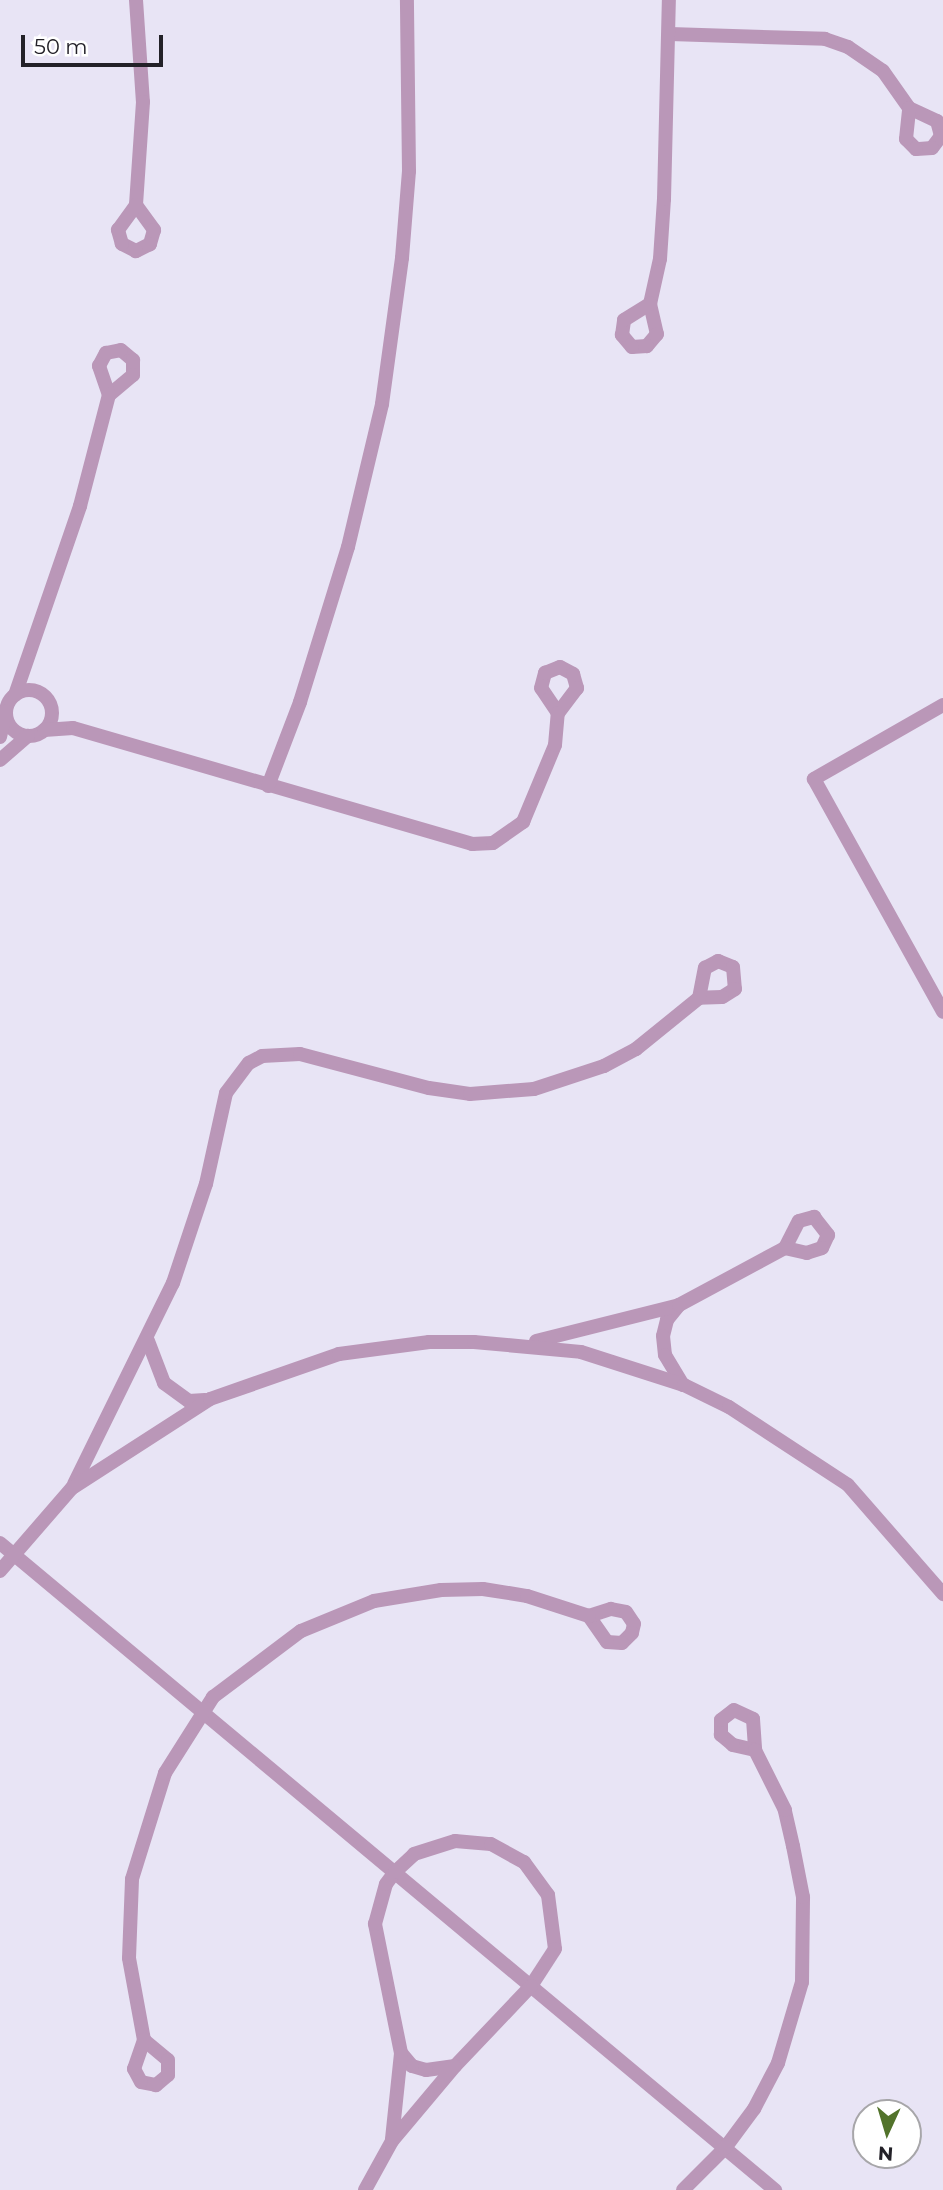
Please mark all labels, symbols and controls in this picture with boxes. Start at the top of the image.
scale bar [24,21,166,65]
text: 50 m [34,34,88,59]
north arrow [852,2099,922,2169]
text: N [877,2141,894,2165]

